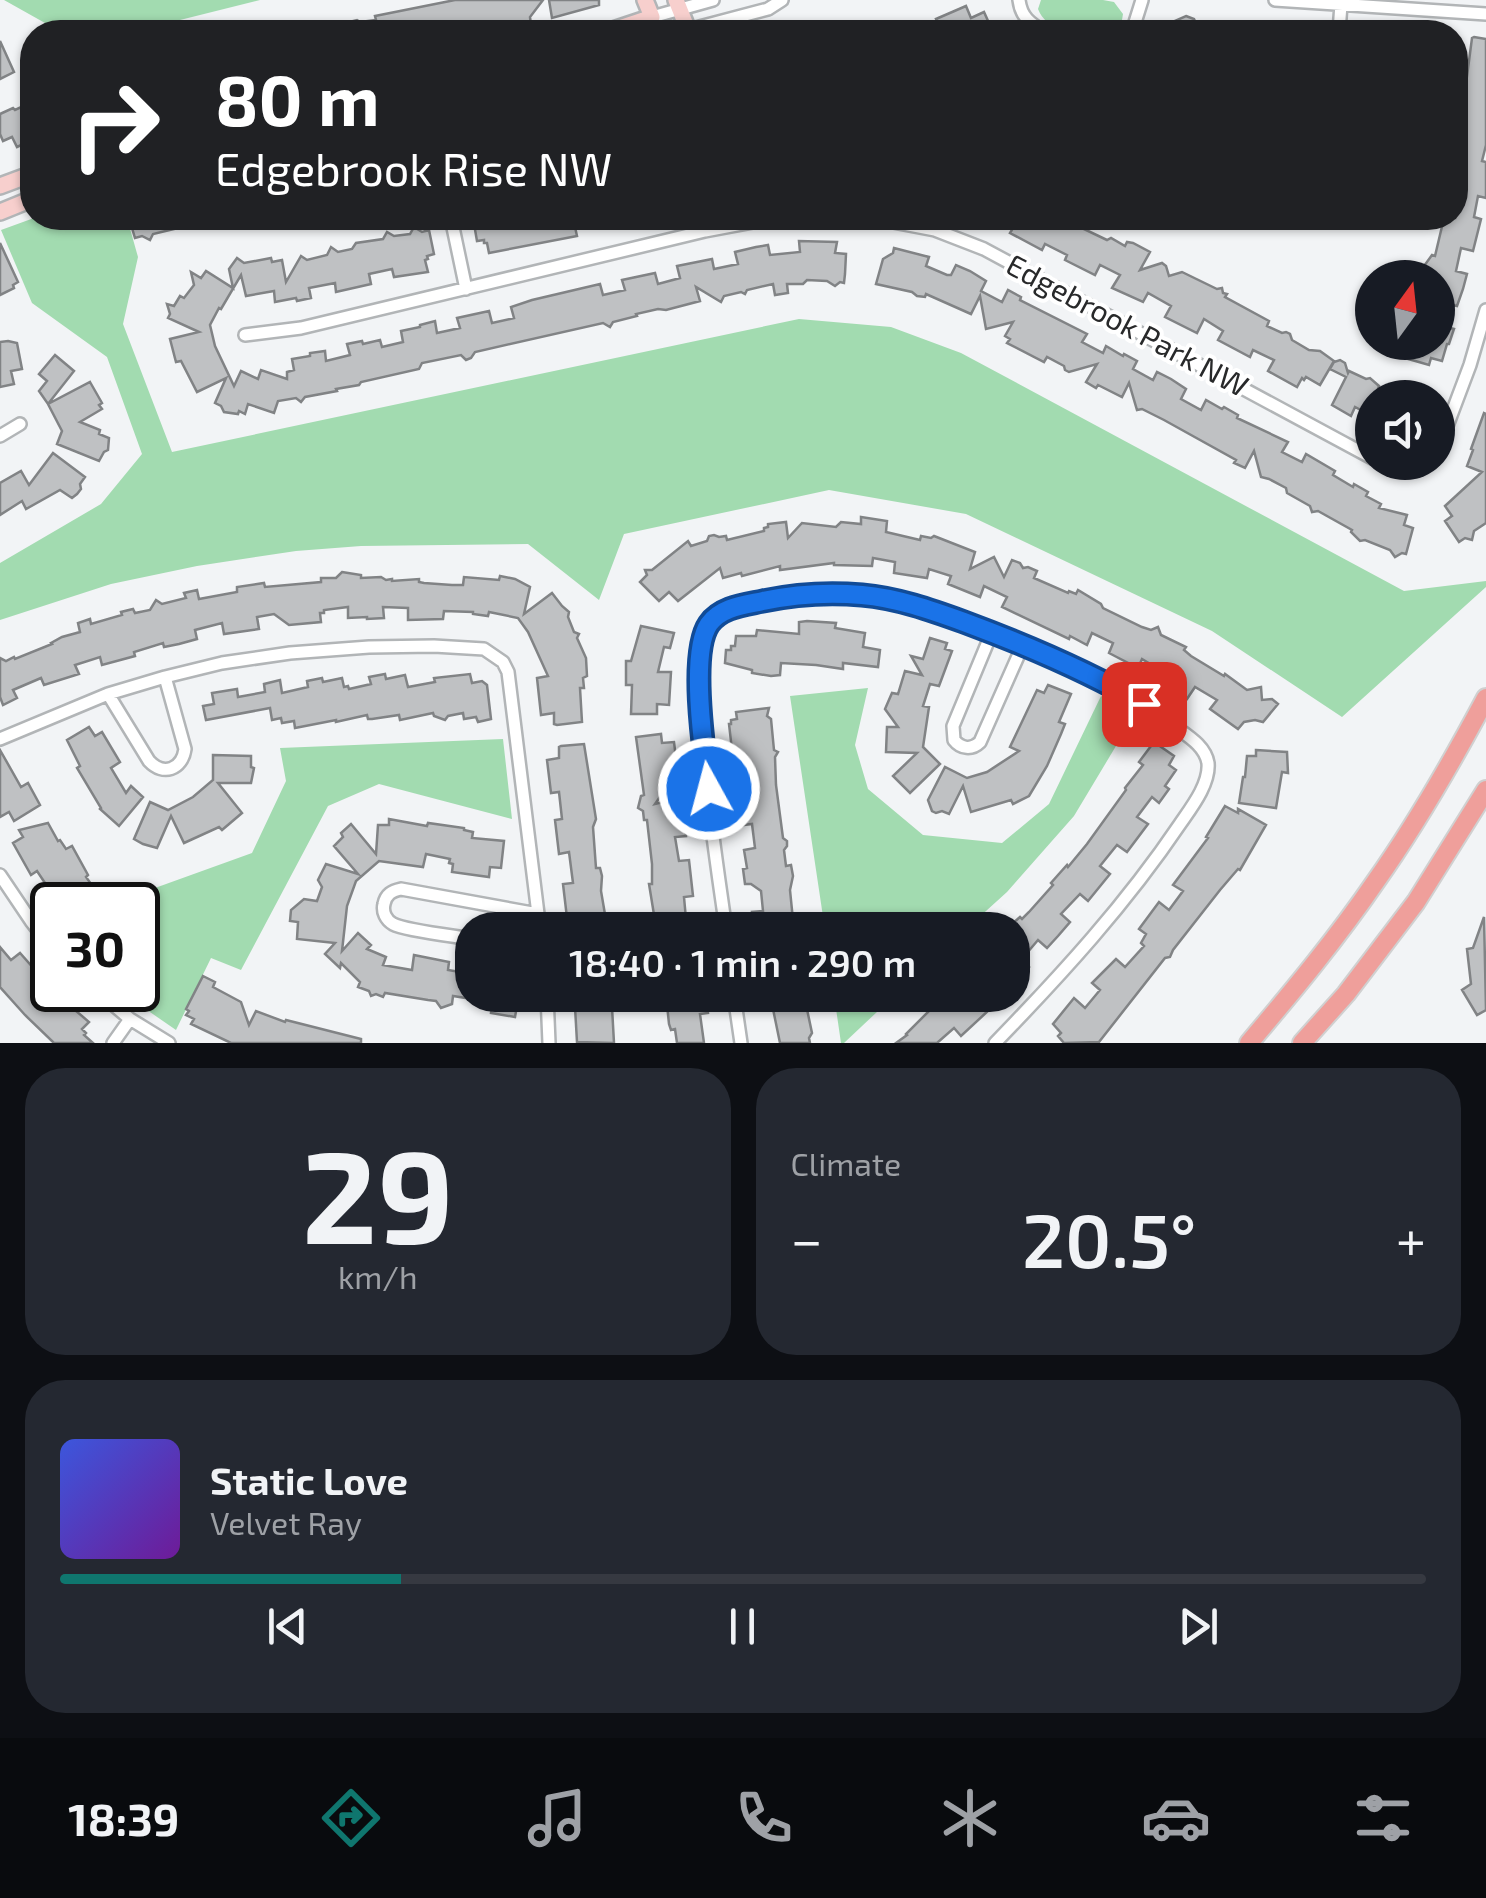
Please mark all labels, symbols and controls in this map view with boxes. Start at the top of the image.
text: 80 m [215,56,380,140]
icon: right [50,60,180,190]
text: Edgebrook Rise NW [215,141,612,195]
street label: Edgebrook Park NW [1001,245,1255,403]
north arrow [1355,260,1455,360]
map controls [1355,260,1455,480]
button: sound [1355,380,1455,480]
pin [1102,662,1187,747]
icon: arrive [1117,677,1172,732]
position arrow [657,737,761,841]
speed limit sign: 30 [30,882,160,1012]
text: 18:40 · 1 min · 290 m [569,939,916,985]
text: 29 [302,1114,454,1270]
text: Climate [791,1144,901,1182]
text: 20.5° [1022,1193,1196,1283]
text: − [791,1205,823,1271]
text: + [1396,1205,1426,1271]
text: km/h [338,1257,417,1295]
text: Static Love [210,1457,408,1503]
text: Velvet Ray [210,1503,362,1541]
icon: previous [260,1599,315,1654]
icon: pause [715,1599,770,1654]
icon: next [1171,1599,1226,1654]
icon: directions [316,1783,386,1853]
icon: music [522,1783,592,1853]
icon: phone [729,1783,799,1853]
icon: climate [935,1783,1005,1853]
icon: car [1141,1783,1211,1853]
icon: filters [1348,1783,1418,1853]
text: 18:39 [68,1791,179,1845]

